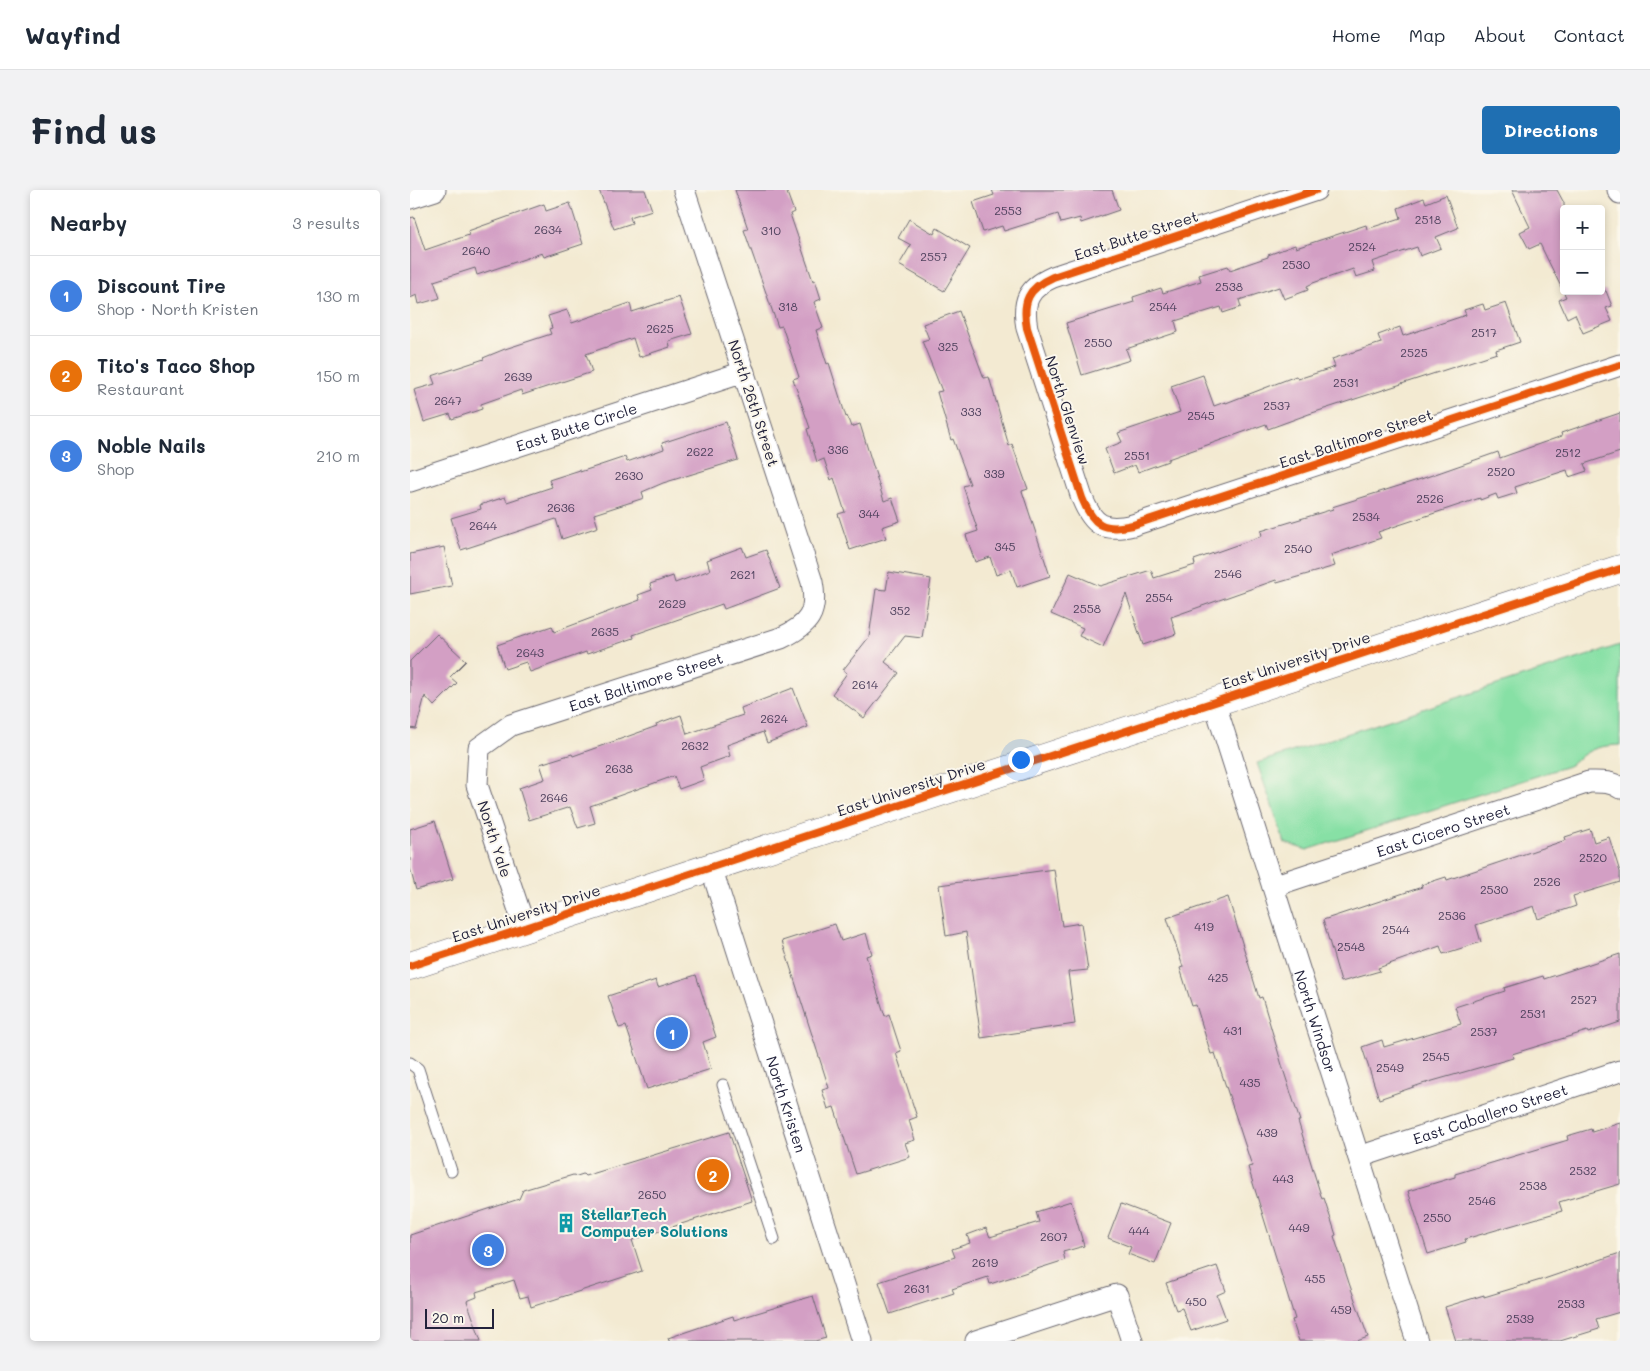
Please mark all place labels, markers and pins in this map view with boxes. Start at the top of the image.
pin: 1 [656,1014,688,1052]
pin: 2 [697,1156,729,1194]
place label: StellarTech Computer Solutions [581,1204,728,1241]
building icon: StellarTech Computer Solutions [555,1212,577,1234]
pin: 3 [472,1231,504,1269]

